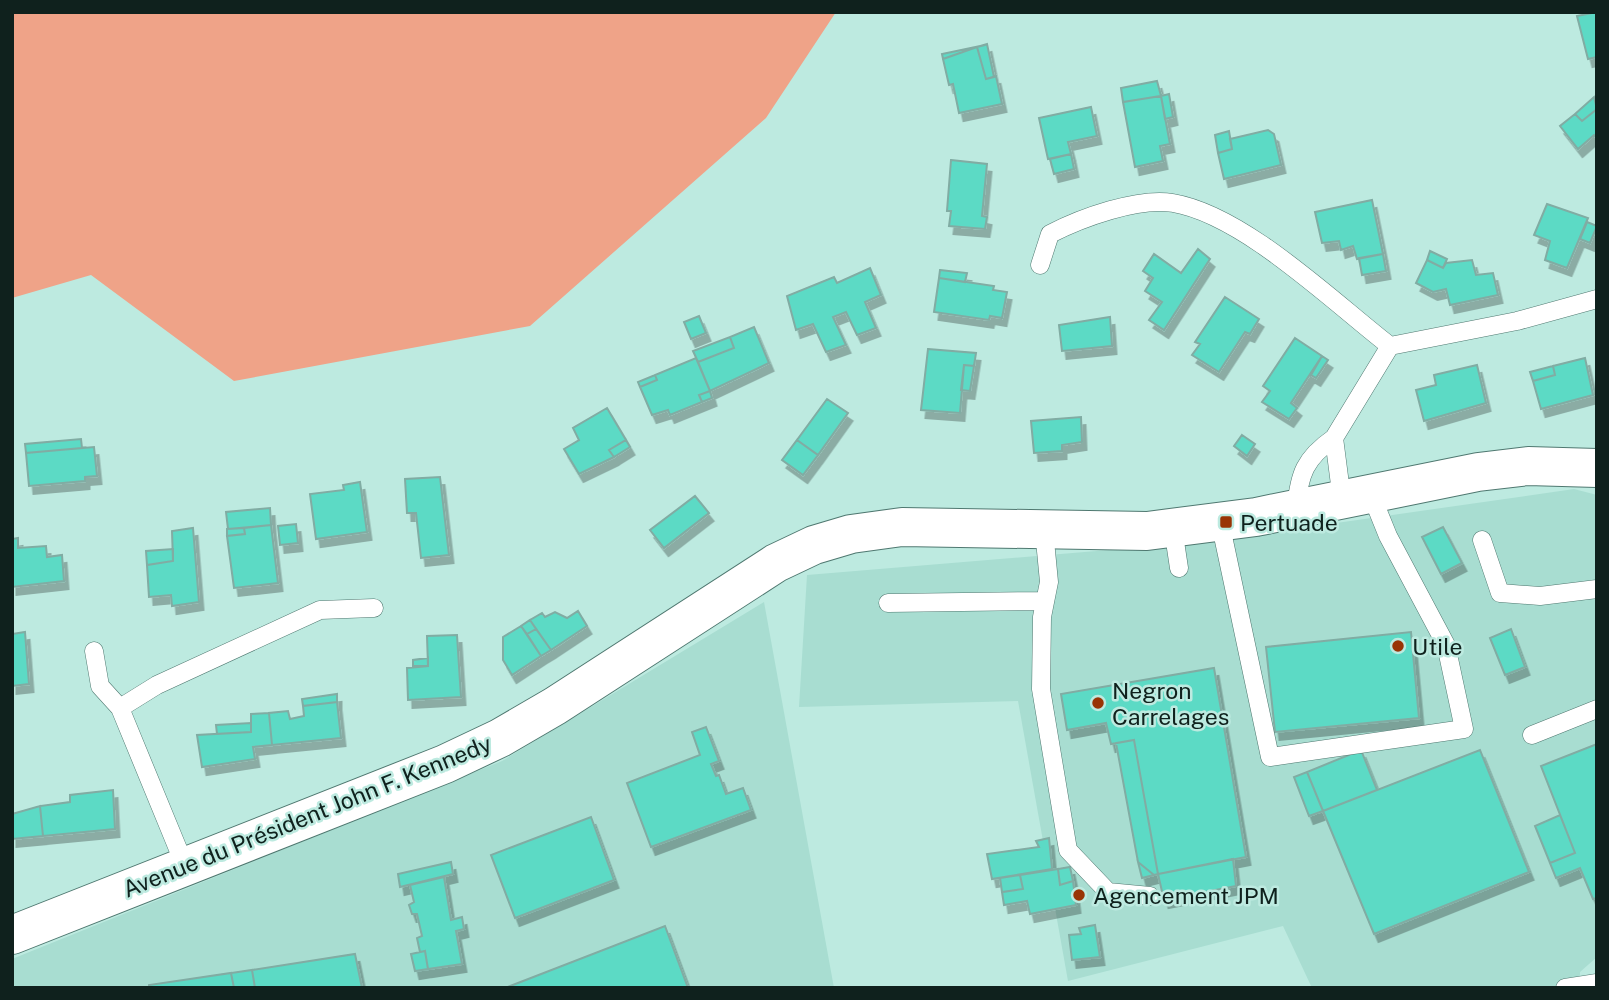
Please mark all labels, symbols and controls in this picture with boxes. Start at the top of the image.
place label: Pertuade [1240,509,1338,536]
marker: Pertuade [1218,514,1234,530]
place label: Utile [1412,633,1463,660]
marker: Utile [1390,638,1406,654]
place label: Negron Carrelages [1112,677,1229,730]
marker: Negron Carrelages [1090,695,1106,711]
street label: Avenue du Président John F. Kennedy [119,729,495,903]
place label: Agencement JPM [1093,882,1279,909]
marker: Agencement JPM [1071,887,1087,903]

